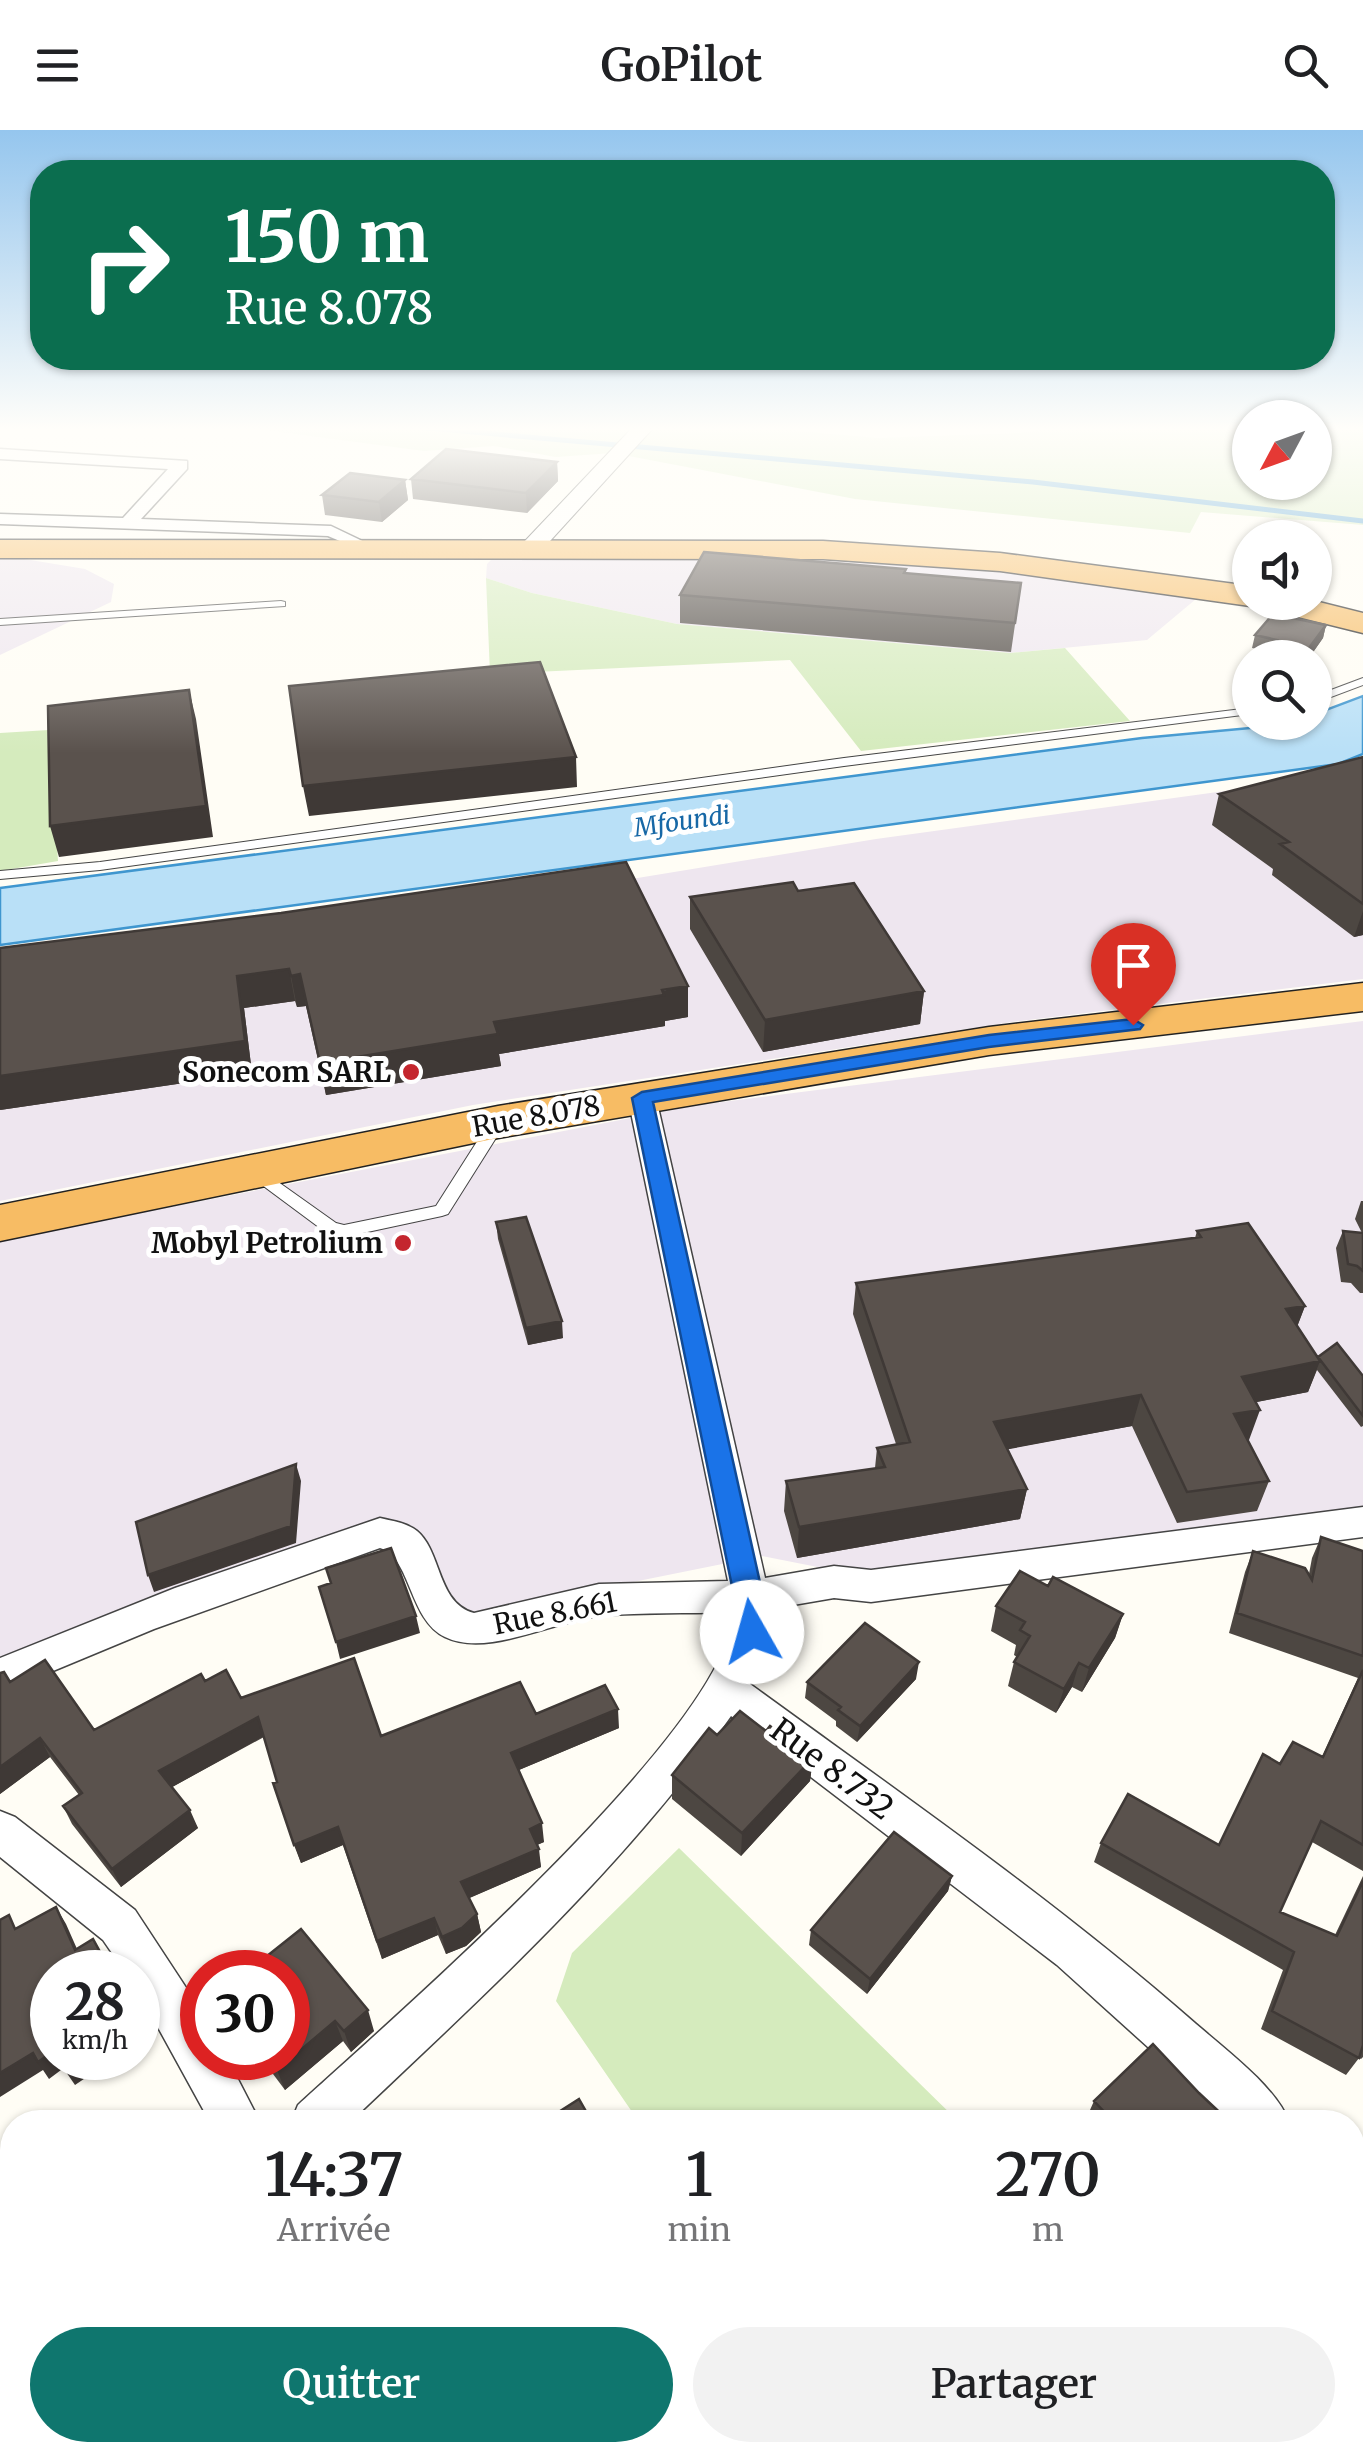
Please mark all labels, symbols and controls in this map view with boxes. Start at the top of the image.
text: GoPilot [601,37,762,93]
icon: menu [30,38,85,93]
icon: search [1278,38,1333,93]
text: 150 m [225,193,429,281]
icon: right [60,200,190,330]
text: Rue 8.078 [225,280,433,336]
north arrow [1232,400,1332,500]
map controls [1232,400,1332,740]
button: sound [1232,520,1332,620]
button: search [1232,640,1332,740]
water label: Mfoundi [631,798,732,844]
pin [1091,923,1176,1026]
icon: arrive [1106,938,1161,993]
place label: Sonecom SARL [182,1054,391,1090]
marker: Sonecom SARL [400,1061,422,1083]
street label: Rue 8.078 [469,1087,603,1145]
place label: Mobyl Petrolium [151,1225,383,1261]
marker: Mobyl Petrolium [392,1232,414,1254]
position arrow [700,1580,804,1684]
street label: Rue 8.661 [490,1583,620,1643]
street label: Rue 8.732 [762,1710,902,1828]
speed limit sign: 30 [180,1950,310,2080]
text: 28 [65,1971,125,2034]
text: km/h [62,2024,128,2056]
text: 14:37 [264,2137,403,2212]
text: 1 [686,2137,713,2212]
text: 270 [995,2137,1101,2212]
text: Arrivée [277,2210,391,2250]
text: min [668,2210,731,2250]
text: m [1032,2210,1064,2250]
button: Quitter [30,2327,673,2442]
button: Partager [693,2327,1335,2442]

